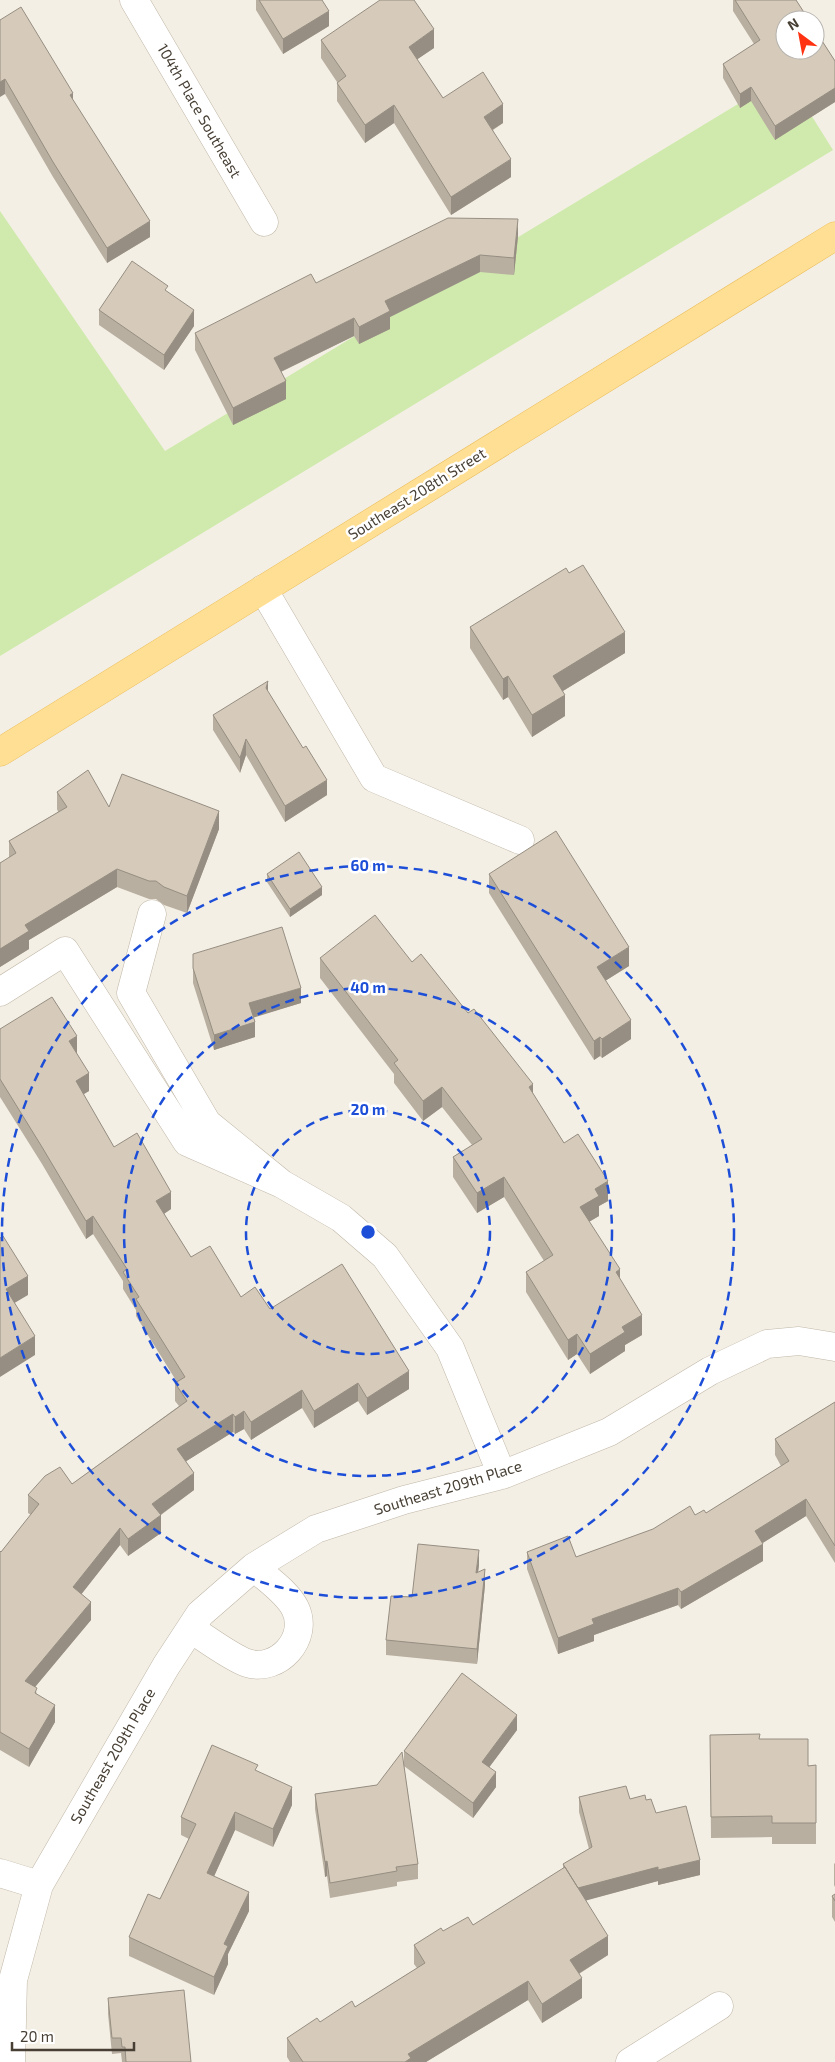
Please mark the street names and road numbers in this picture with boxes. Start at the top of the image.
street label: 104th Place Southeast [154,40,246,181]
street label: Southeast 208th Street [344,443,489,543]
street label: Southeast 209th Place [372,1456,524,1518]
street label: Southeast 209th Place [66,1685,158,1826]

